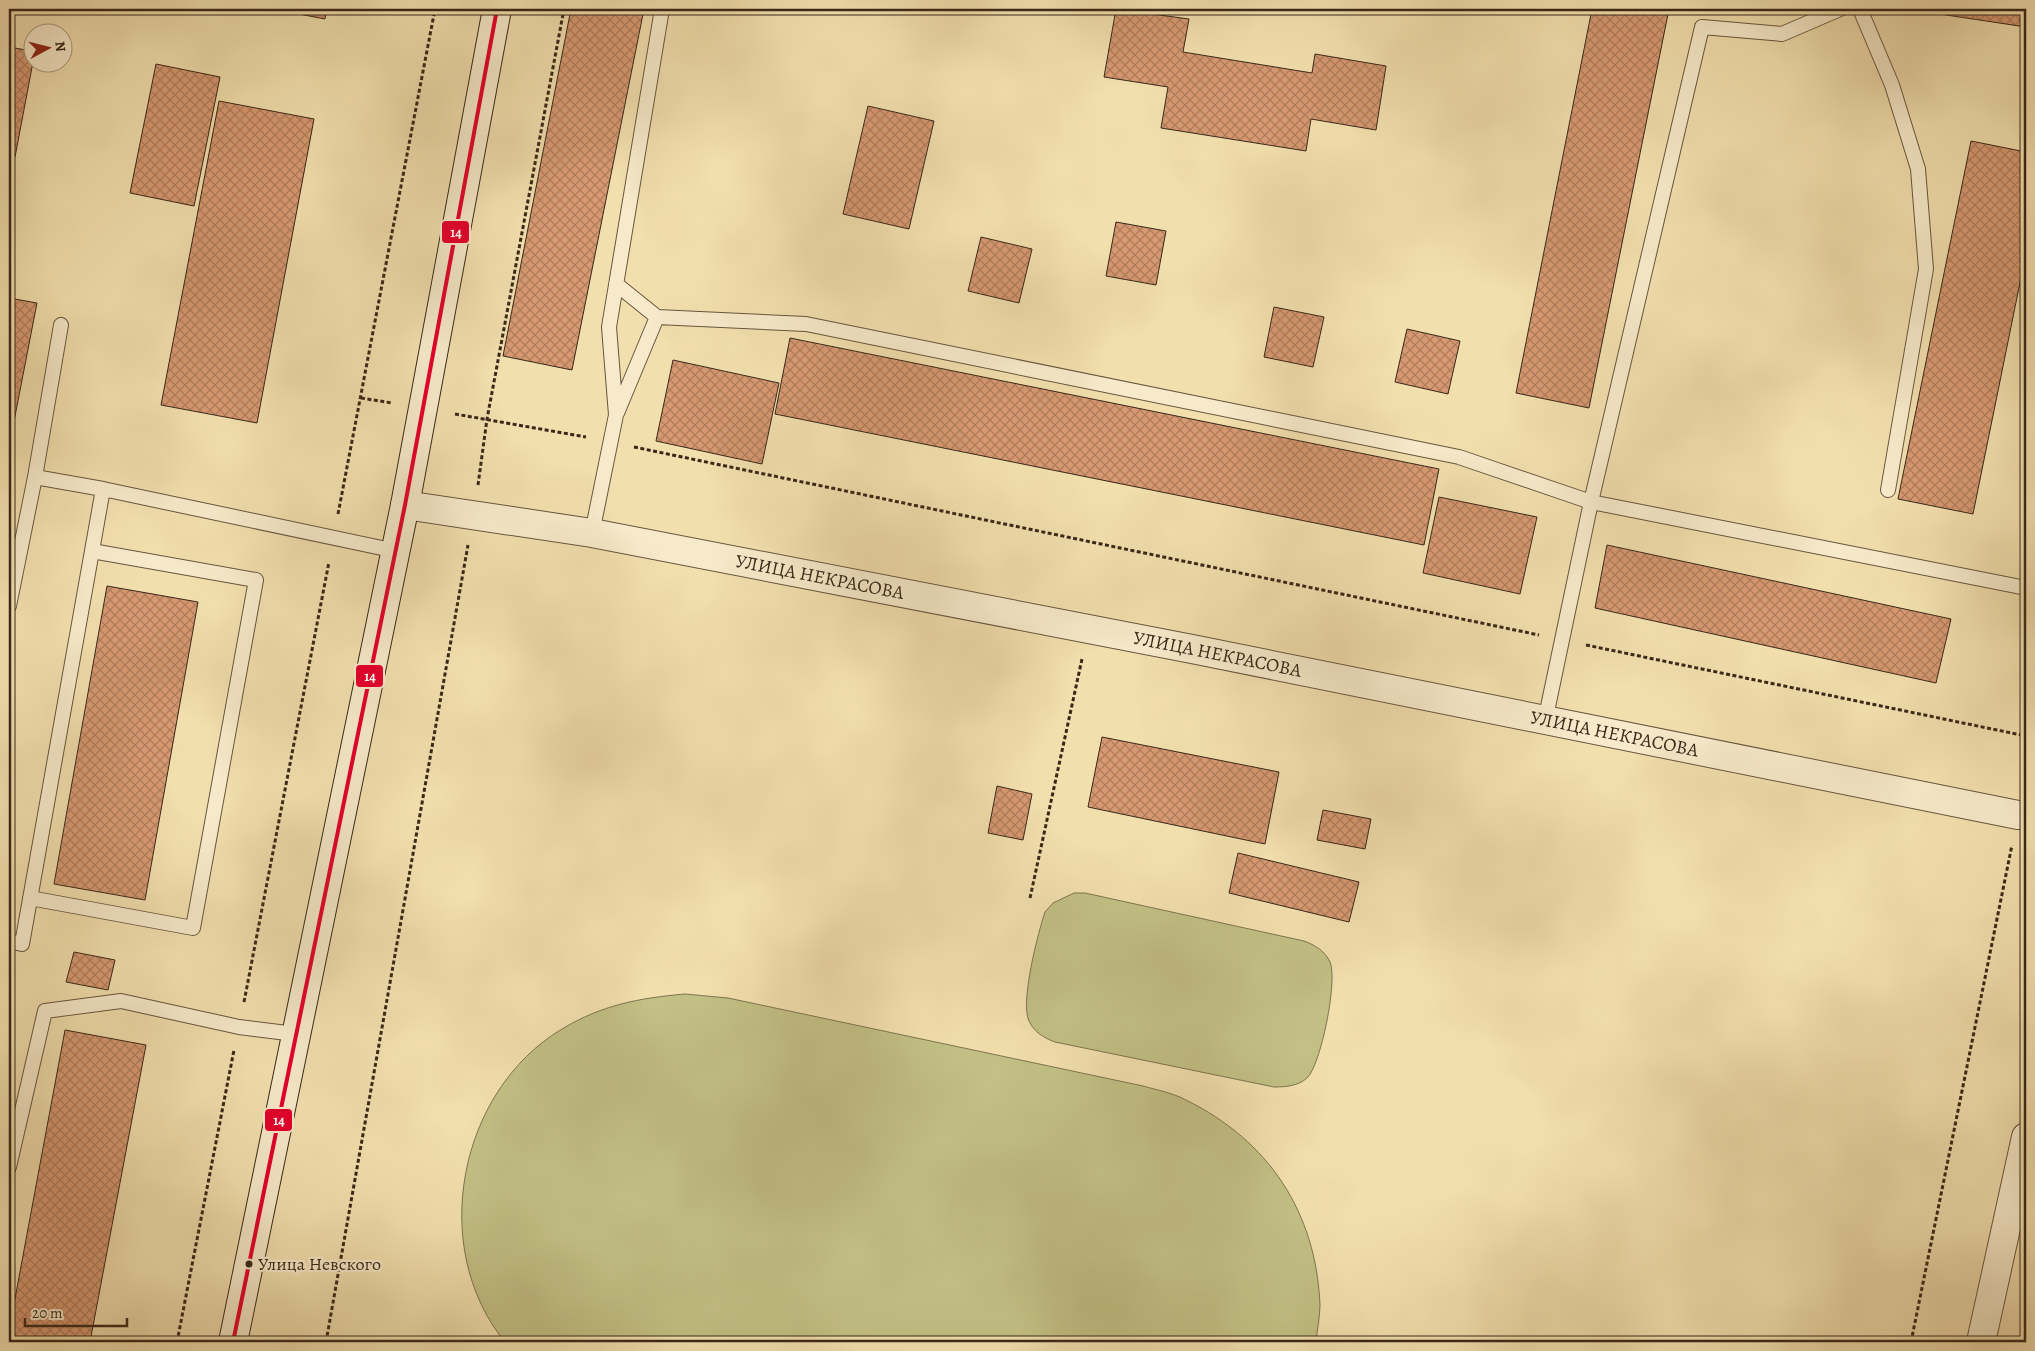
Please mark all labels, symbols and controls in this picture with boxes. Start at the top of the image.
north arrow [22,22,72,72]
text: N [50,40,70,53]
line badge: 14 [441,220,470,244]
text: 14 [450,223,462,242]
street label: УЛИЦА НЕКРАСОВА [733,548,907,606]
street label: УЛИЦА НЕКРАСОВА [1131,625,1305,684]
line badge: 14 [355,664,384,688]
text: 14 [364,667,376,686]
street label: УЛИЦА НЕКРАСОВА [1528,704,1702,764]
line badge: 14 [264,1108,293,1132]
text: 14 [273,1111,285,1130]
place label: Улица Невского [258,1252,381,1276]
marker: Улица Невского [244,1259,254,1269]
scale bar [25,1296,128,1328]
text: 20 m [32,1303,63,1323]

